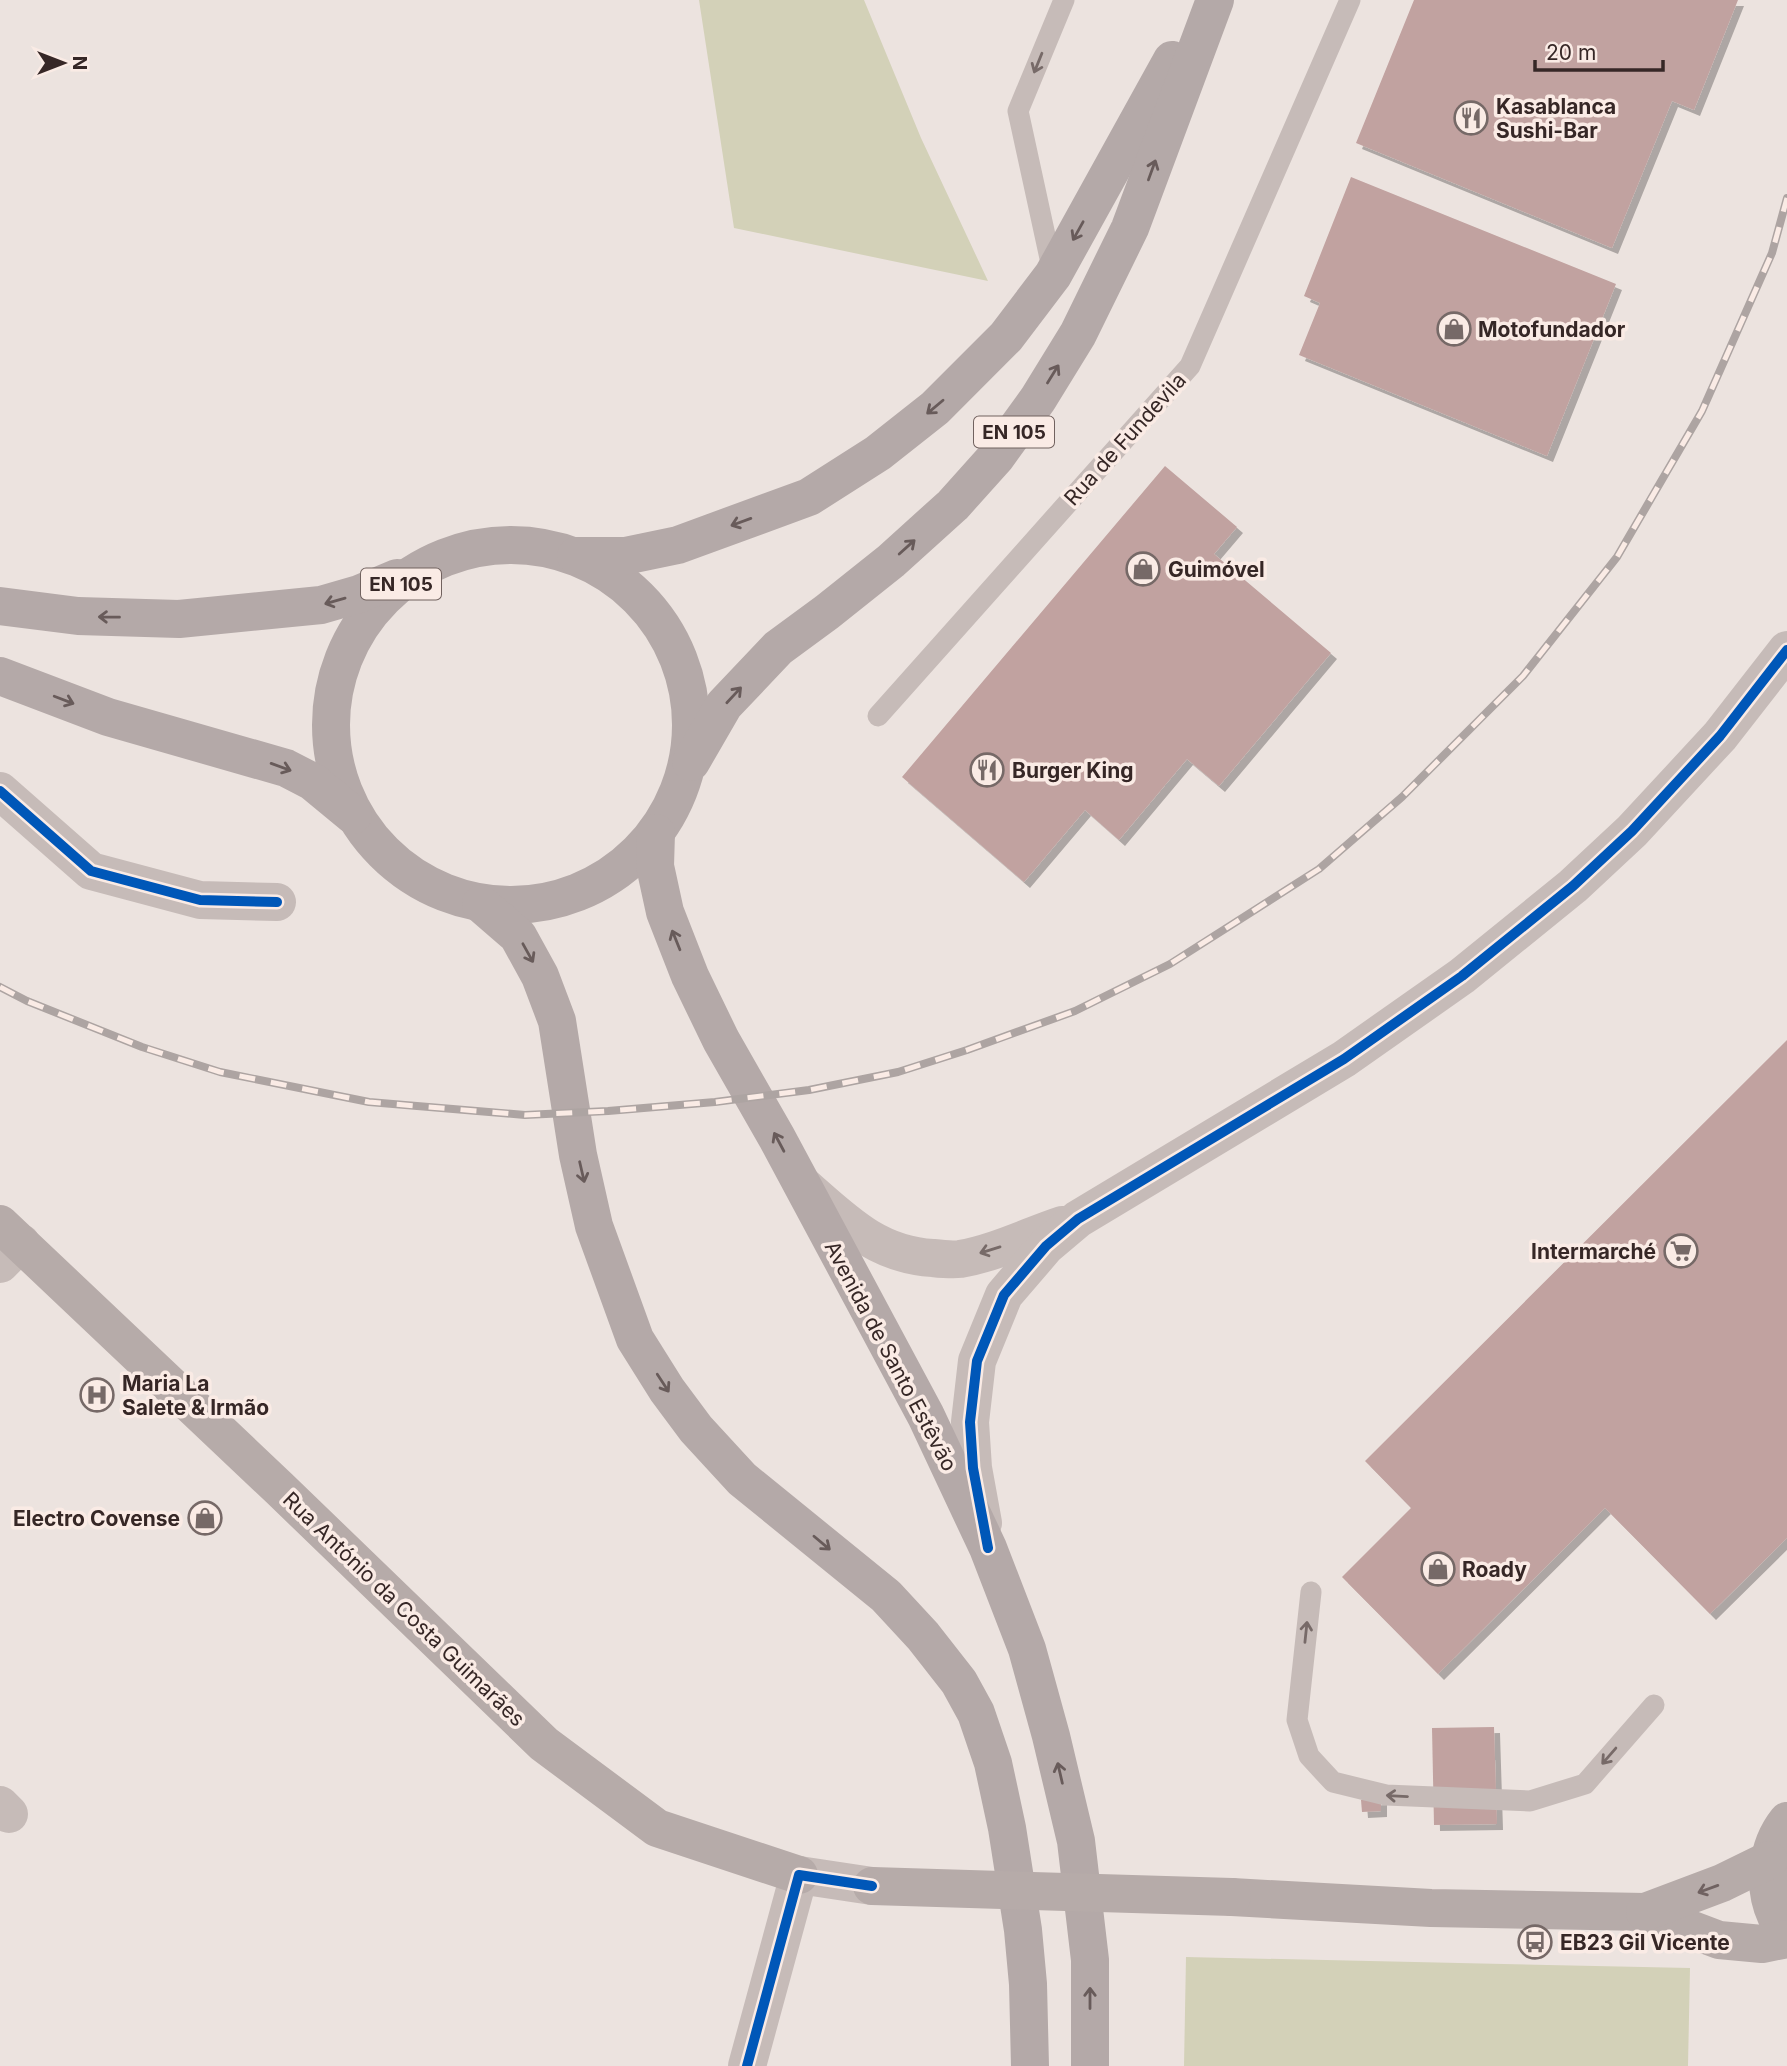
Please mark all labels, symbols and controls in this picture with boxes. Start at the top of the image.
north arrow [28,28,98,98]
scale bar [1535,28,1663,72]
text: 20 m [1546,40,1596,65]
one-way arrow [1031,52,1044,73]
text: N [68,56,91,70]
place label: Kasablanca Sushi-Bar [1496,94,1616,143]
restaurant icon: Kasablanca Sushi-Bar [1452,99,1490,137]
one-way arrow [1146,160,1159,182]
one-way arrow [1071,221,1085,241]
shop icon: Motofundador [1435,310,1473,348]
place label: Motofundador [1478,317,1626,342]
one-way arrow [1047,365,1061,385]
street label: Rua de Fundevila [1059,368,1191,510]
one-way arrow [927,399,945,415]
road number: EN 105 [974,416,1054,448]
one-way arrow [731,517,753,529]
one-way arrow [897,539,915,555]
shop icon: Guimóvel [1124,550,1162,588]
place label: Guimóvel [1168,557,1265,582]
road number: EN 105 [361,568,441,600]
one-way arrow [324,595,346,608]
one-way arrow [97,610,120,624]
one-way arrow [726,687,743,704]
one-way arrow [52,694,74,707]
restaurant icon: Burger King [968,751,1006,789]
place label: Burger King [1012,758,1134,783]
one-way arrow [269,762,291,774]
one-way arrow [668,930,681,951]
one-way arrow [522,942,535,963]
one-way arrow [772,1132,785,1153]
one-way arrow [575,1160,589,1183]
supermarket icon: Intermarché [1662,1232,1700,1270]
street label: Avenida de Santo Estêvão [820,1237,962,1475]
place label: Intermarché [1531,1239,1656,1264]
one-way arrow [979,1245,1001,1258]
place label: Maria La Salete & Irmão [122,1371,269,1420]
one-way arrow [655,1373,670,1392]
hospital icon: Maria La Salete & Irmão [78,1376,116,1414]
street label: Rua António da Costa Guimarães [278,1487,530,1731]
shop icon: Electro Covense [186,1499,224,1537]
place label: Electro Covense [13,1506,180,1531]
one-way arrow [813,1536,831,1551]
shop icon: Roady [1419,1550,1457,1588]
place label: Roady [1462,1557,1527,1582]
one-way arrow [1300,1621,1313,1644]
one-way arrow [1601,1747,1617,1765]
one-way arrow [1053,1762,1066,1785]
one-way arrow [1386,1789,1409,1802]
one-way arrow [1698,1883,1720,1896]
bus stop icon: EB23 Gil Vicente [1516,1923,1554,1961]
place label: EB23 Gil Vicente [1560,1930,1730,1955]
one-way arrow [1083,1987,1097,2010]

